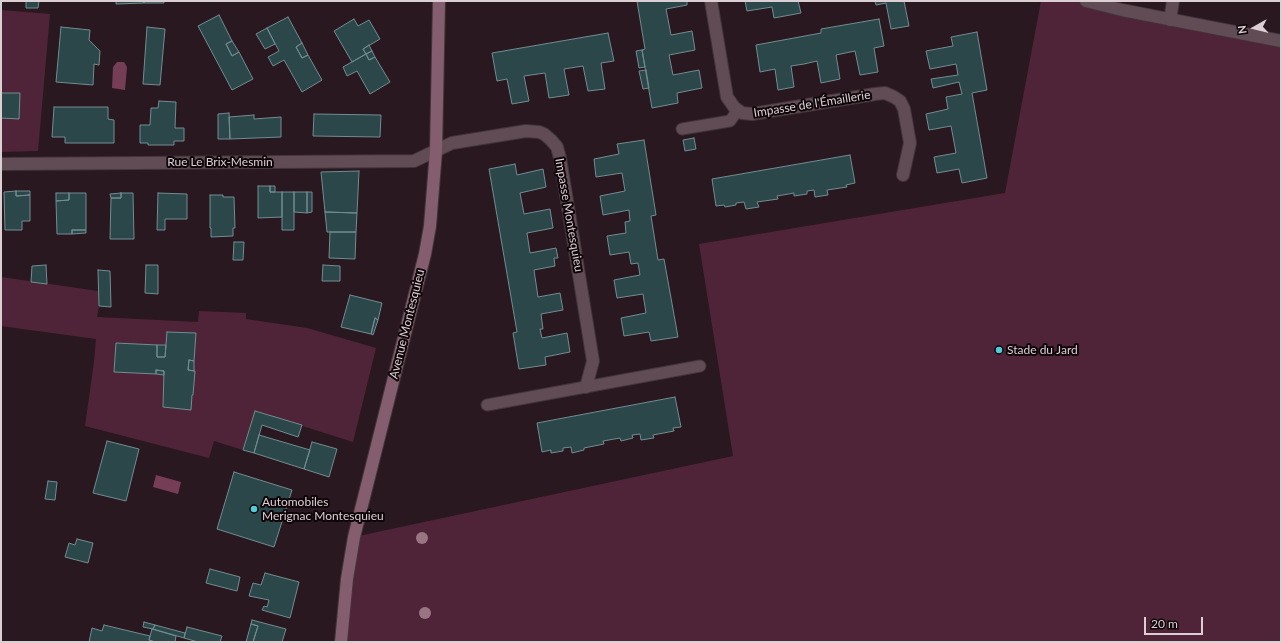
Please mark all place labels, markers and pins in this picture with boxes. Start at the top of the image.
place label: Stade du Jard [1007,343,1078,357]
marker: Stade du Jard [994,345,1004,355]
place label: Automobiles Merignac Montesquieu [262,495,384,523]
marker: Automobiles Merignac Montesquieu [249,504,259,514]

